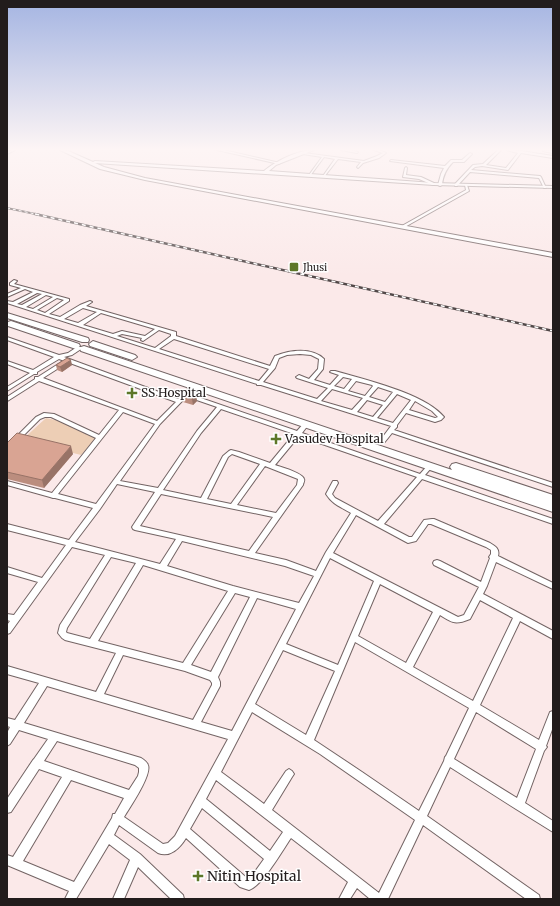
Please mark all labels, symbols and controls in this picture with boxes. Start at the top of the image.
marker: Jhusi [288,261,300,273]
place label: Jhusi [302,261,327,274]
place label: SS Hospital [141,385,207,400]
marker: SS Hospital [126,387,138,399]
place label: Vasudev Hospital [284,431,384,446]
marker: Vasudev Hospital [270,433,282,445]
place label: Nitin Hospital [207,867,302,885]
marker: Nitin Hospital [192,870,204,882]

